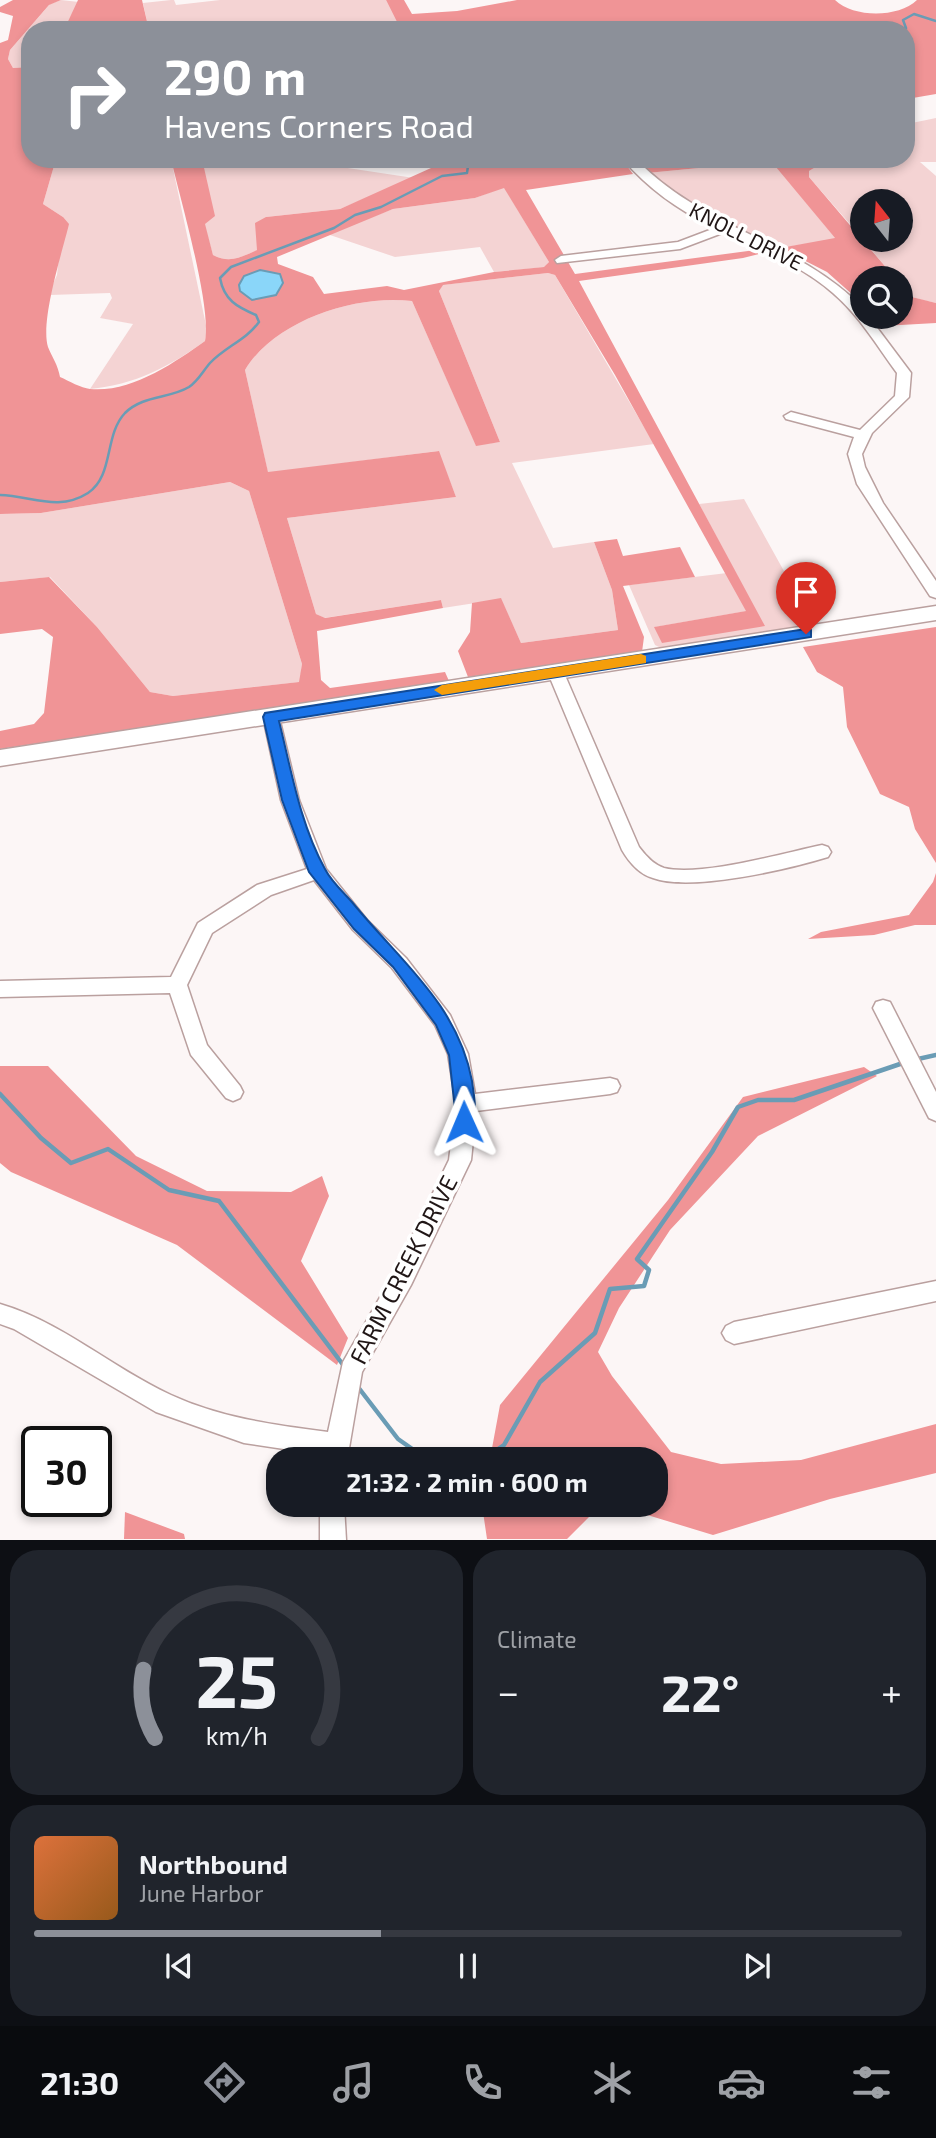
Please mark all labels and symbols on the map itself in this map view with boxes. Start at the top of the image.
north arrow [850,189,914,252]
street label: KNOLL DRIVE [686,196,808,275]
pin [776,562,836,634]
position arrow [427,1085,501,1159]
street label: FARM CREEK DRIVE [343,1170,463,1368]
speed limit sign: 30 [21,1426,112,1517]

